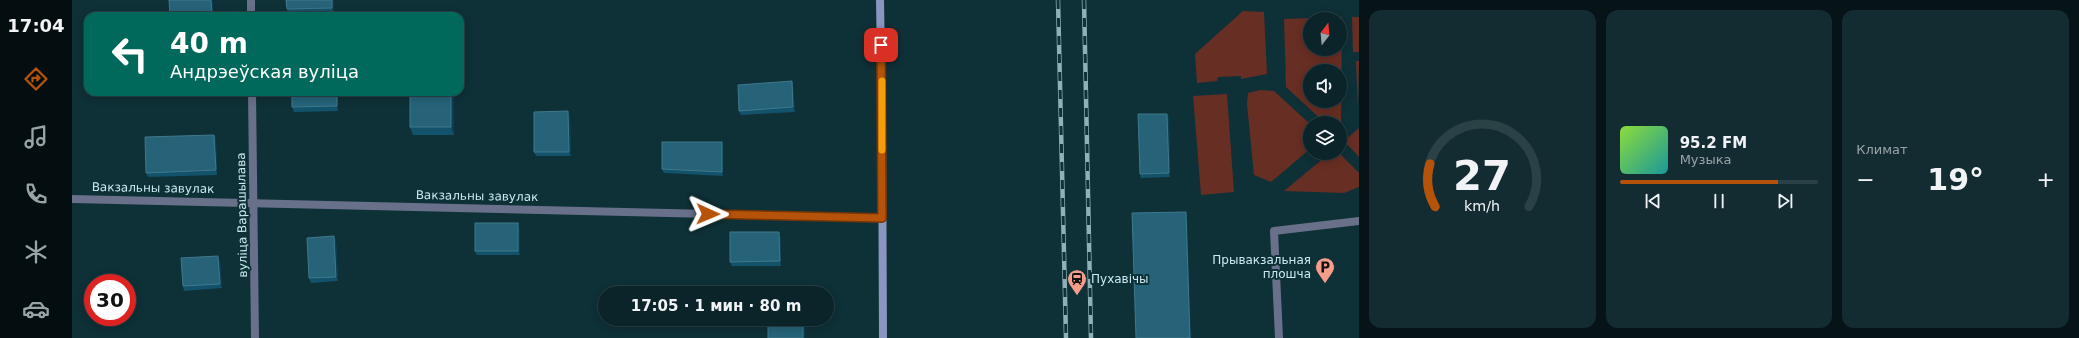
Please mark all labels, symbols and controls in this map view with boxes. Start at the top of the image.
north arrow [1303,12,1347,56]
map controls [1303,12,1347,160]
text: 17:04 [7,15,65,36]
text: 40 m [170,27,248,60]
icon: left [104,28,156,80]
pin [864,28,898,62]
icon: arrive [870,34,892,56]
text: Андрэеўская вуліца [170,61,359,82]
button: sound [1303,64,1347,108]
icon: directions [22,65,50,93]
button: layers [1303,116,1347,160]
icon: music [22,123,50,151]
text: 95.2 FM [1680,134,1747,152]
text: Климат [1856,142,1908,157]
text: 27 [1453,151,1511,200]
street label: вуліца Варашылава [234,152,250,278]
text: Музыка [1680,152,1732,167]
text: 19° [1927,162,1984,197]
text: − [1856,167,1875,192]
text: + [2037,167,2055,192]
icon: phone [22,180,50,208]
street label: Вакзальны завулак [92,180,214,196]
street label: Вакзальны завулак [416,188,538,204]
icon: previous [1642,190,1664,212]
icon: pause [1708,190,1730,212]
icon: next [1774,190,1796,212]
position arrow [687,193,729,235]
text: km/h [1464,198,1500,214]
icon: climate [22,238,50,266]
place label: Прывакзальная плошча [1212,253,1311,281]
parking icon: Прывакзальная плошча [1314,256,1336,284]
station icon: Пухавічы [1066,268,1088,296]
place label: Пухавічы [1091,272,1149,286]
speed limit sign: 30 [84,274,136,326]
icon: car [22,295,50,323]
text: 17:05 · 1 мин · 80 m [631,297,801,315]

